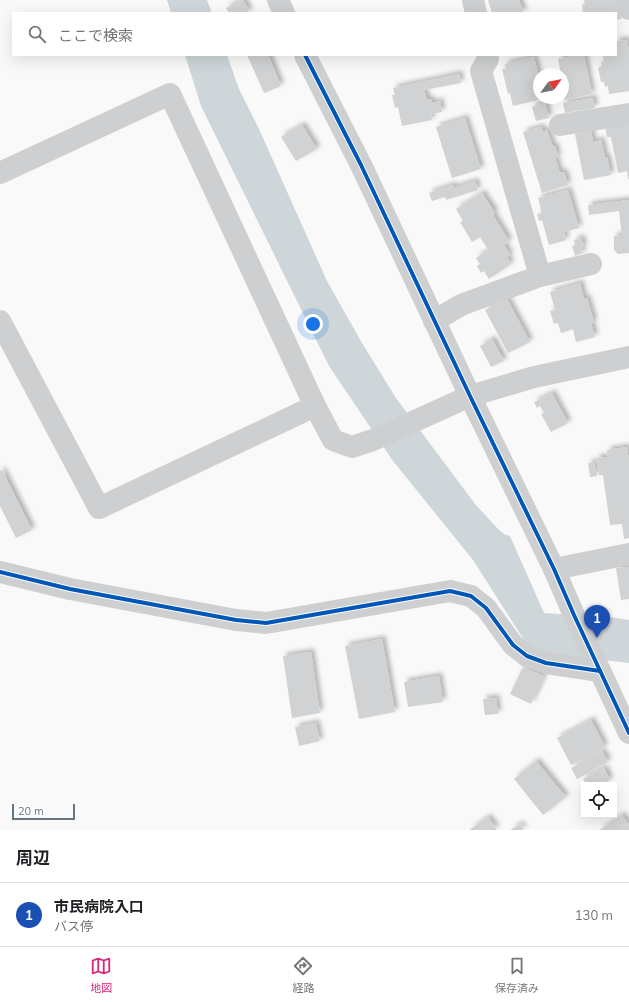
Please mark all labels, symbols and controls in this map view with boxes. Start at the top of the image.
search box [12,12,617,56]
icon: search [26,23,48,45]
text: ここで検索 [58,26,133,45]
north arrow [533,68,569,104]
your location [303,314,323,334]
pin: 1 [584,605,610,638]
map controls [581,782,617,818]
button: locate [581,782,617,818]
scale bar [12,802,75,821]
text: 20 m [18,804,44,818]
text: 周辺 [16,847,50,868]
text: 市民病院入口 [54,897,144,916]
text: 1 [25,907,33,923]
text: 130 m [575,907,613,923]
text: バス停 [54,918,93,934]
tab: 地図 [90,955,112,995]
tab: 経路 [292,955,314,995]
tab: 保存済み [495,955,539,995]

